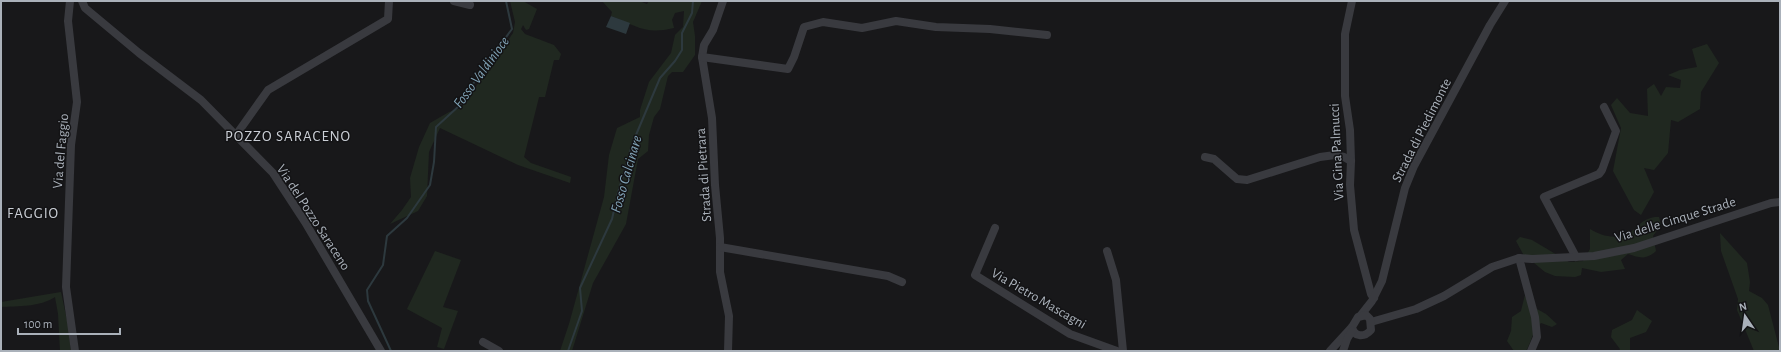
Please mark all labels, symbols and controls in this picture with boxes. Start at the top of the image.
water label: Fosso Valdinioce [451,34,512,111]
street label: Strada di Piedimonte [1390,76,1454,185]
street label: Via Gina Palmucci [1327,103,1347,201]
street label: Via del Faggio [51,113,71,189]
street label: Strada di Pietrara [694,127,714,222]
district label: POZZO SARACENO [225,129,351,144]
water label: Fosso Calcinare [608,133,645,214]
street label: Via del Pozzo Saraceno [274,162,353,273]
street label: Via delle Cinque Strade [1613,195,1738,245]
district label: FAGGIO [7,206,59,221]
street label: Via Pietro Mascagni [989,266,1088,332]
north arrow [1725,296,1765,336]
text: N [1738,301,1748,313]
scale bar [18,310,120,336]
text: 100 m [24,318,52,330]

